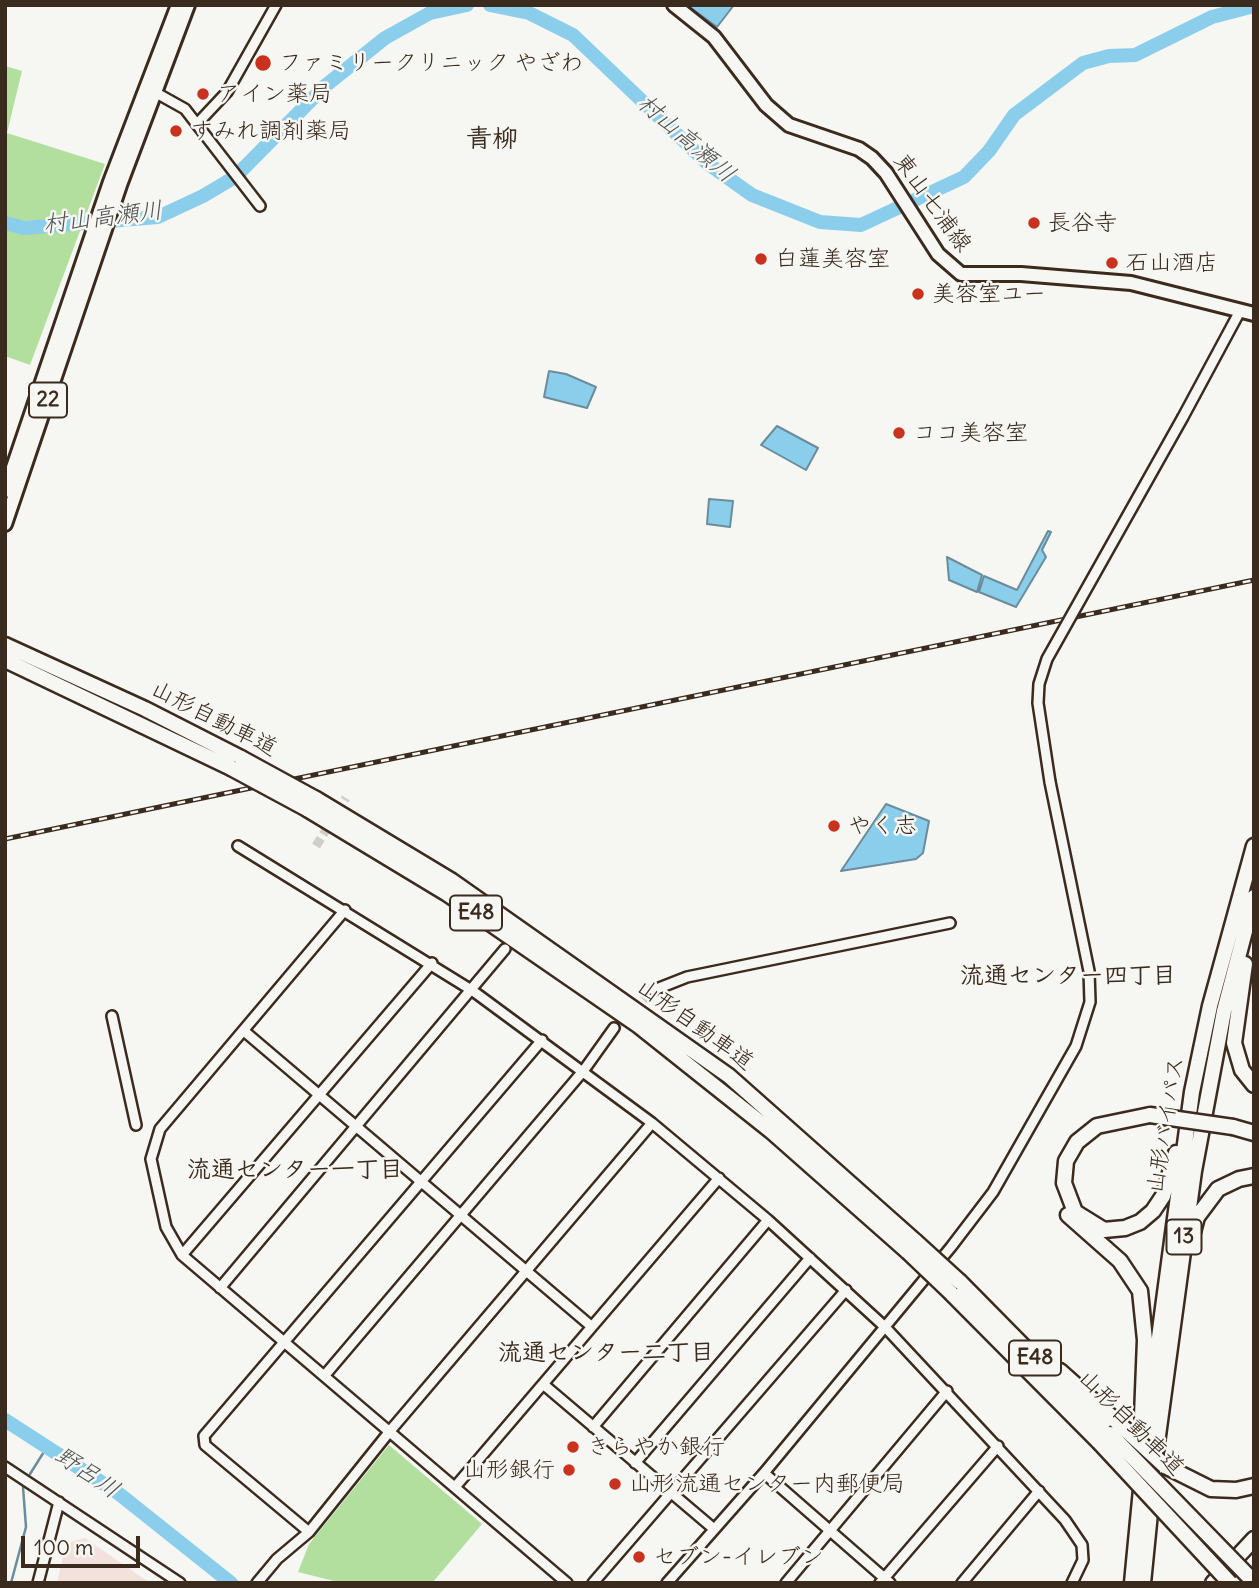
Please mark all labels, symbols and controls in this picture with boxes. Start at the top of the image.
place label: ファミリークリニック やざわ [279,49,583,77]
marker: ファミリークリニック やざわ [253,53,273,73]
place label: アイン薬局 [217,80,332,108]
marker: アイン薬局 [195,86,211,102]
water label: 村山高瀬川 [631,89,741,189]
place label: すみれ調剤薬局 [190,117,351,145]
marker: すみれ調剤薬局 [168,123,184,139]
district label: 青柳 [466,124,518,156]
street label: 東山七浦線 [887,148,977,258]
water label: 村山高瀬川 [42,196,164,240]
place label: 長谷寺 [1048,209,1117,237]
marker: 長谷寺 [1026,215,1042,231]
place label: 白蓮美容室 [775,245,890,273]
place label: 石山酒店 [1126,249,1218,277]
marker: 白蓮美容室 [753,251,769,267]
marker: 石山酒店 [1104,255,1120,271]
place label: 美容室ユー [932,280,1046,308]
marker: 美容室ユー [910,286,926,302]
road number: 22 [29,382,67,418]
place label: ココ美容室 [913,419,1028,447]
marker: ココ美容室 [891,425,907,441]
street label: 山形自動車道 [146,675,282,763]
place label: やく志 [848,812,917,840]
marker: やく志 [826,818,842,834]
road number: E48 [450,895,502,930]
district label: 流通センター四丁目 [960,962,1176,990]
street label: 山形自動車道 [631,973,759,1077]
street label: 山形バイパス [1142,1055,1190,1195]
district label: 流通センター一丁目 [187,1156,403,1184]
road number: 13 [1166,1220,1202,1254]
district label: 流通センター二丁目 [498,1339,714,1367]
road number: E48 [1009,1340,1061,1376]
street label: 山形自動車道 [1072,1364,1190,1482]
place label: きらやか銀行 [587,1433,725,1461]
marker: きらやか銀行 [565,1439,581,1455]
water label: 野呂川 [49,1441,125,1505]
place label: 山形銀行 [463,1456,555,1484]
marker: 山形銀行 [561,1462,577,1478]
place label: 山形流通センター内郵便局 [629,1470,905,1498]
marker: 山形流通センター内郵便局 [607,1476,623,1492]
scale bar [24,1522,144,1566]
text: 100 m [34,1534,93,1561]
place label: セブン-イレブン [653,1543,824,1571]
marker: セブン-イレブン [631,1549,647,1565]

